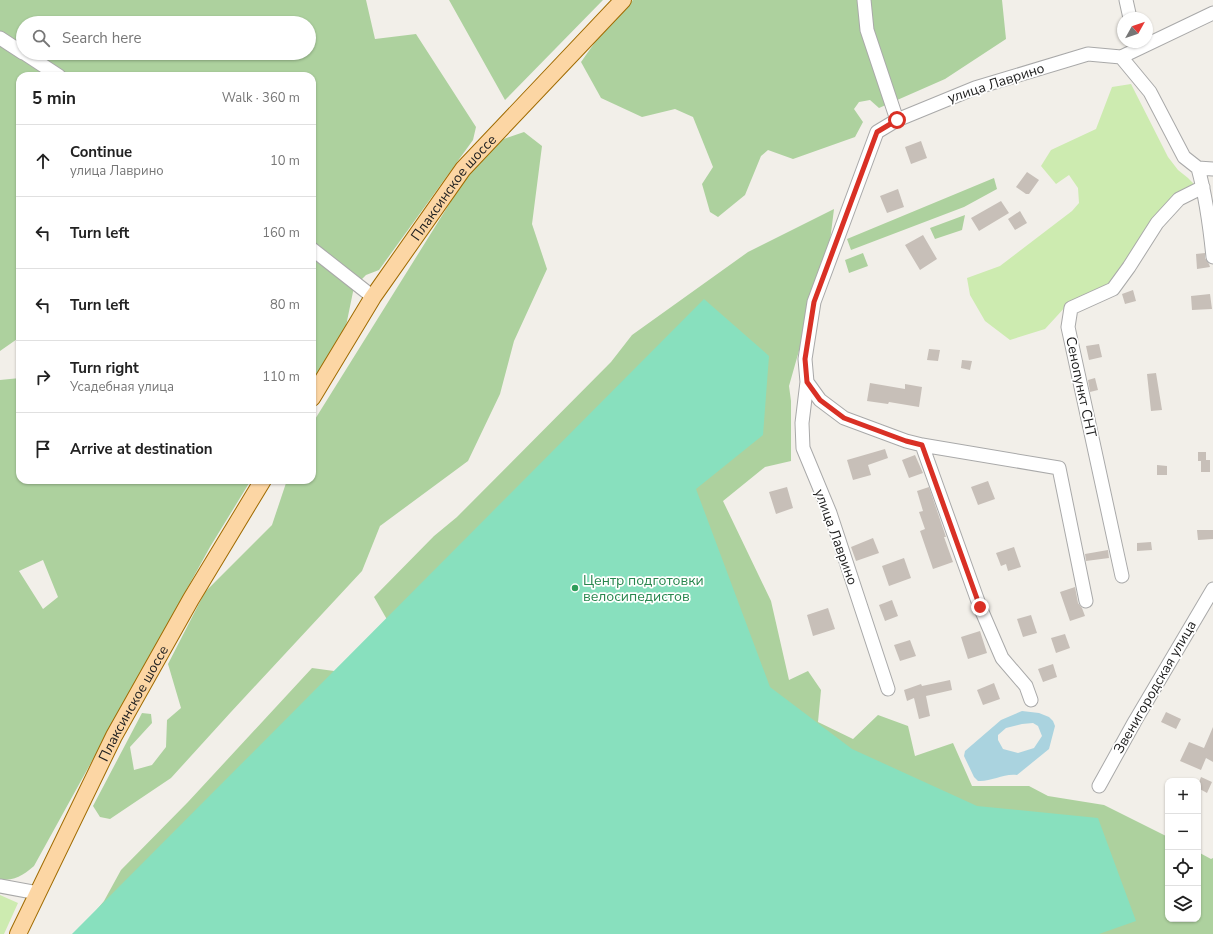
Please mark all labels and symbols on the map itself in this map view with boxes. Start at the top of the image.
north arrow [1117,12,1153,48]
street label: улица Лаврино [945,58,1047,108]
route start [888,111,906,129]
street label: Плаксинское шоссе [406,130,500,244]
street label: Сенопункт СНТ [1061,335,1101,440]
street label: улица Лаврино [810,486,862,588]
place label: Центр подготовки велосипедистов [583,571,704,606]
marker: Центр подготовки велосипедистов [570,583,580,593]
route end [971,598,989,616]
street label: Звенигородская улица [1109,617,1201,757]
street label: Плаксинское шоссе [94,642,173,764]

